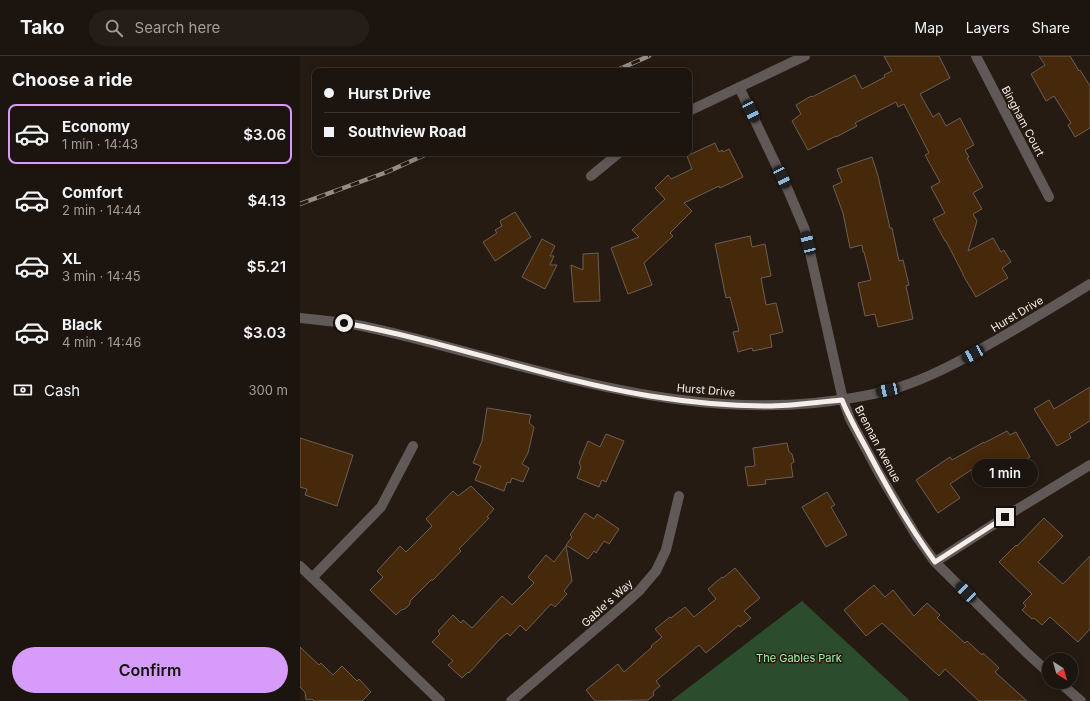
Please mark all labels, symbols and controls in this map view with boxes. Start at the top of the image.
search box [89,10,369,46]
text: Tako [20,16,65,39]
icon: search [103,17,125,39]
text: Search here [135,18,220,37]
text: Map [915,19,944,36]
text: Layers [966,19,1010,36]
text: Share [1032,19,1070,36]
text: Choose a ride [12,69,133,90]
street label: Bingham Court [999,83,1048,159]
text: Hurst Drive [348,84,431,103]
car [740,98,762,124]
icon: car [14,116,50,152]
text: Economy [62,117,130,136]
text: Southview Road [348,122,466,141]
text: $3.06 [243,125,286,144]
text: 1 min · 14:43 [62,136,138,152]
car [771,164,793,190]
icon: car [14,182,50,218]
text: Comfort [62,183,123,202]
text: $4.13 [247,191,286,210]
text: 2 min · 14:44 [62,202,141,218]
car [799,230,817,256]
icon: car [14,248,50,284]
text: XL [62,249,82,268]
text: $5.21 [247,257,286,276]
text: 3 min · 14:45 [62,268,141,284]
street label: Hurst Drive [988,293,1046,335]
icon: car [14,314,50,350]
route start [335,314,353,332]
text: Black [62,315,102,334]
text: $3.03 [243,323,286,342]
text: 4 min · 14:46 [62,334,141,350]
car [960,343,986,365]
icon: cash [12,379,34,401]
street label: Hurst Drive [676,380,736,400]
text: Cash [44,381,80,400]
text: 300 m [249,382,288,398]
car [875,382,901,398]
street label: Brennan Avenue [852,403,904,485]
callout: 1 min [972,459,1038,487]
text: 1 min [989,465,1021,481]
route end [996,508,1014,526]
street label: Gable's Way [578,576,636,630]
car [953,579,979,605]
button: Confirm [12,647,288,693]
park label: The Gables Park [756,651,842,665]
north arrow [1042,653,1078,689]
map controls [1042,653,1078,689]

